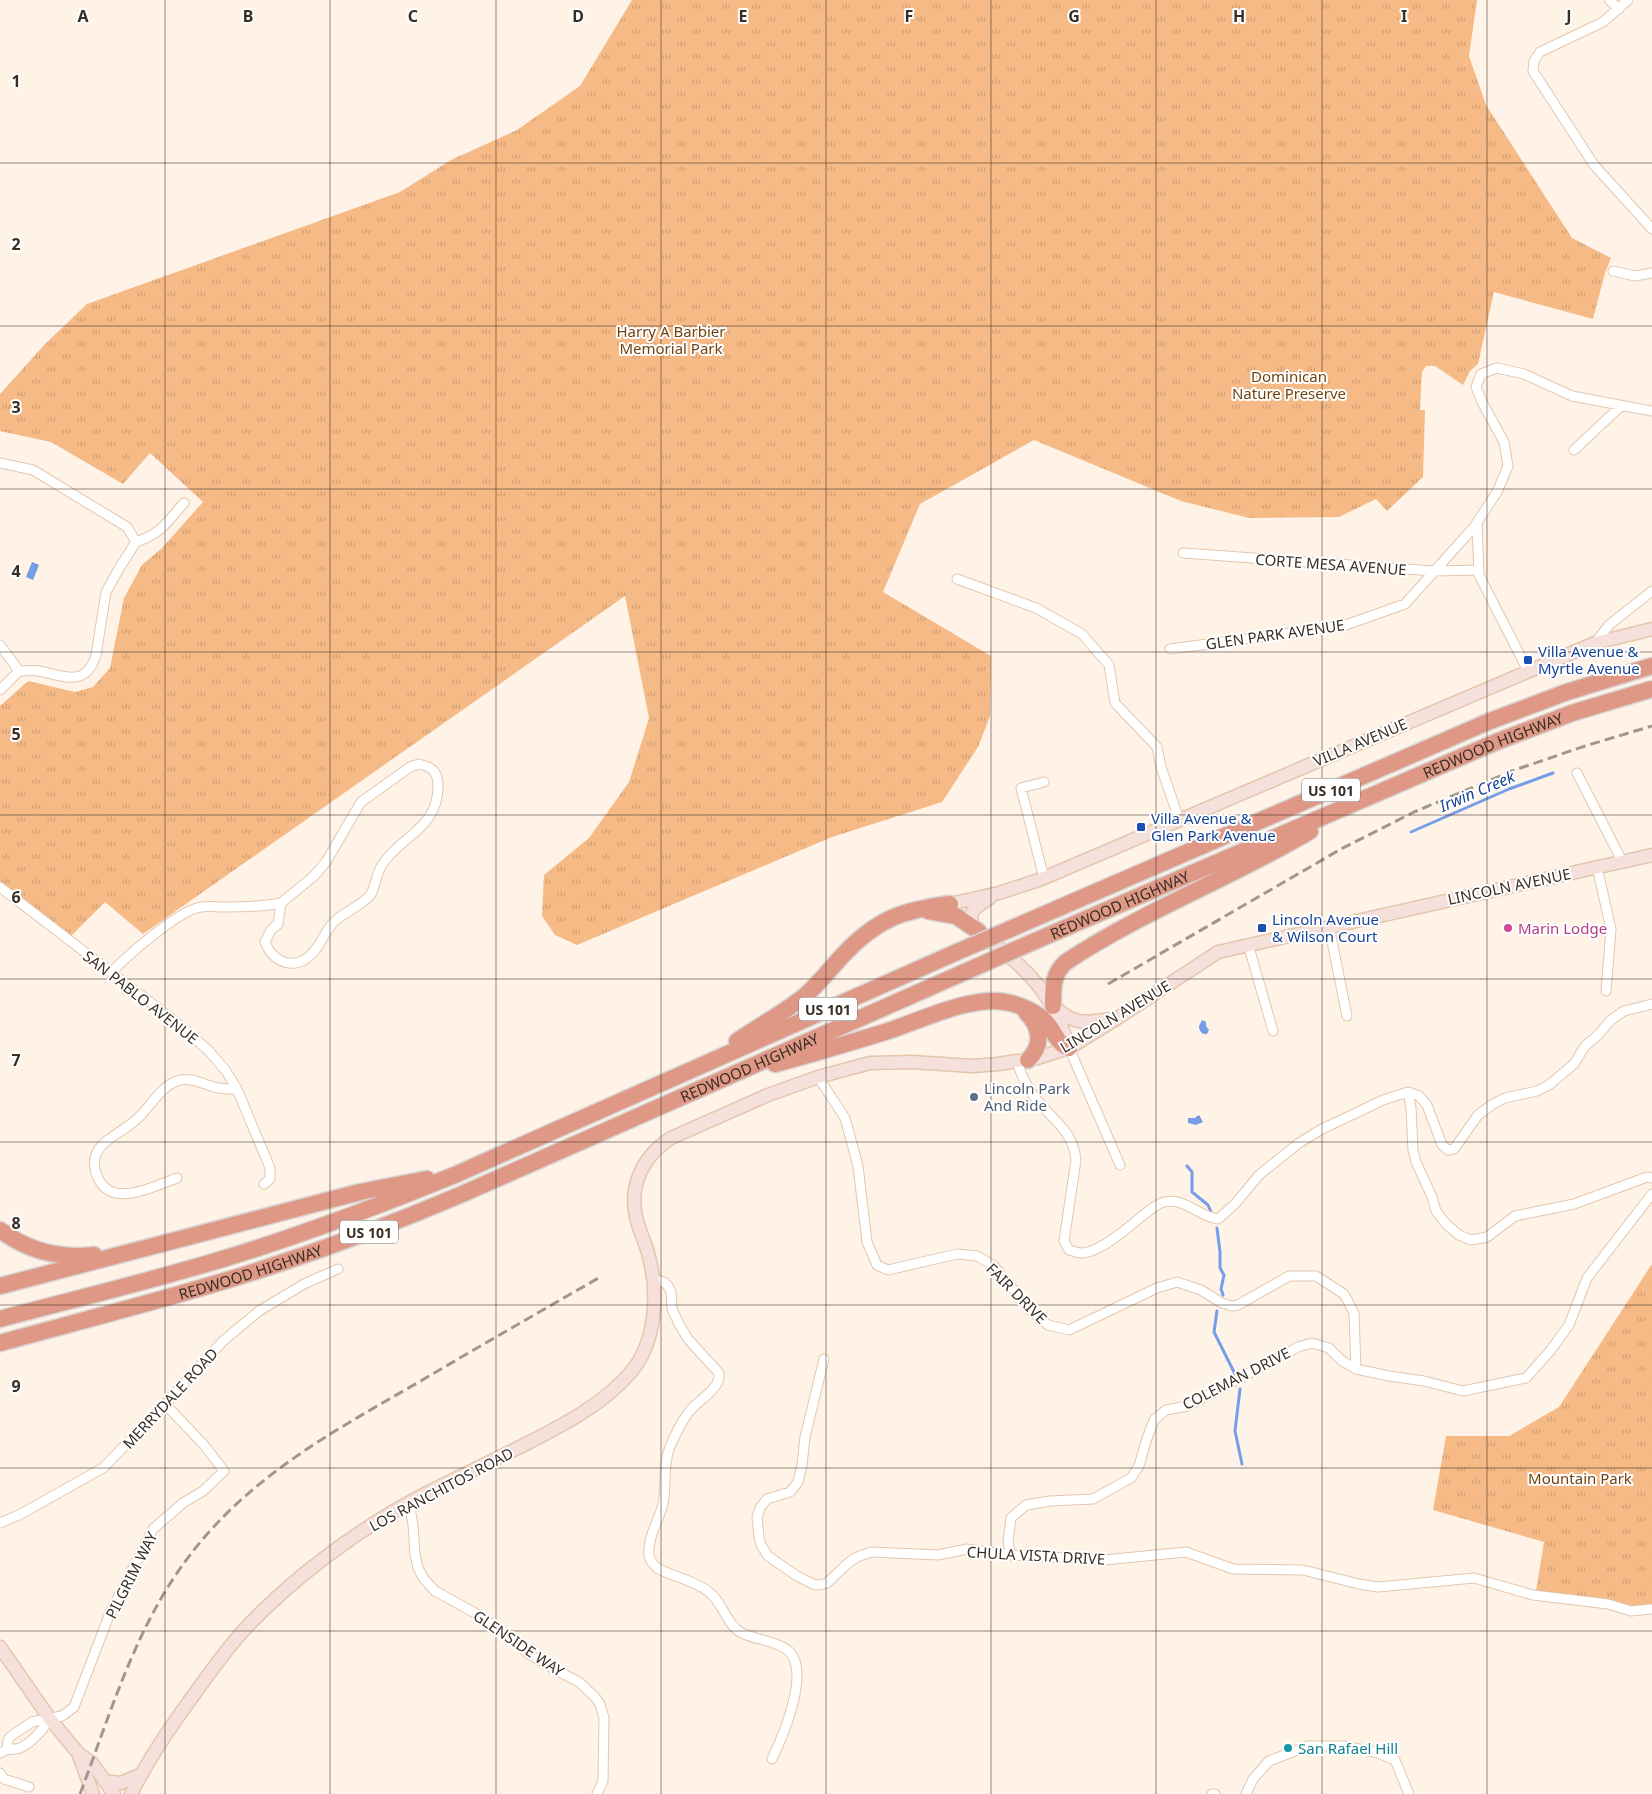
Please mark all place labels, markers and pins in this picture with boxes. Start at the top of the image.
place label: Villa Avenue & Myrtle Avenue [1538,641,1640,678]
marker: Villa Avenue & Myrtle Avenue [1522,654,1534,666]
place label: Villa Avenue & Glen Park Avenue [1151,808,1276,845]
marker: Villa Avenue & Glen Park Avenue [1135,821,1147,833]
place label: Lincoln Avenue & Wilson Court [1272,909,1379,946]
place label: Marin Lodge [1518,918,1607,938]
marker: Lincoln Avenue & Wilson Court [1256,922,1268,934]
marker: Marin Lodge [1502,922,1514,934]
place label: Lincoln Park And Ride [984,1078,1070,1115]
marker: Lincoln Park And Ride [968,1091,980,1103]
place label: San Rafael Hill [1298,1738,1398,1758]
marker: San Rafael Hill [1282,1742,1294,1754]

